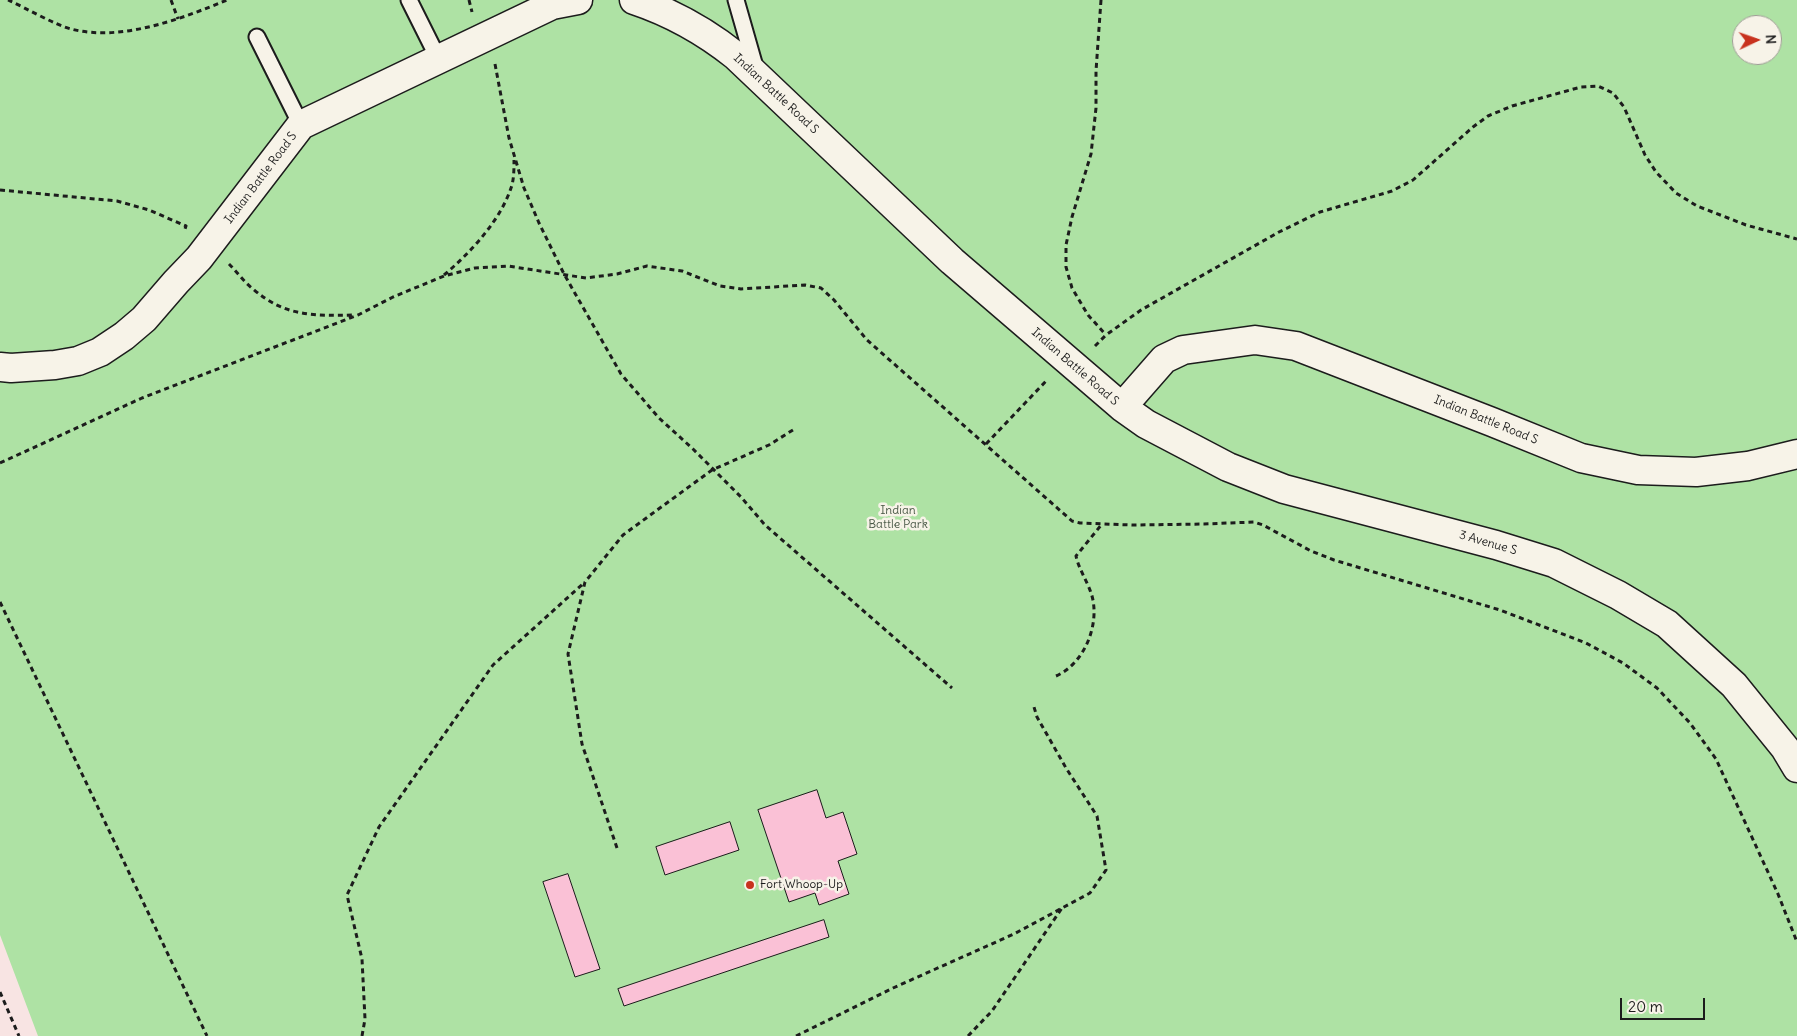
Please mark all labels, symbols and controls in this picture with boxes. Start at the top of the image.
north arrow [1732,15,1782,65]
text: N [1762,34,1780,45]
street label: Indian Battle Road S [731,51,821,137]
street label: Indian Battle Road S [222,129,300,227]
street label: Indian Battle Road S [1028,325,1122,409]
street label: Indian Battle Road S [1432,393,1540,447]
park label: Indian Battle Park [868,504,928,532]
street label: 3 Avenue S [1457,528,1519,558]
place label: Fort Whoop-Up [760,878,843,892]
marker: Fort Whoop-Up [744,879,756,891]
scale bar [1622,988,1707,1020]
text: 20 m [1628,997,1663,1016]

